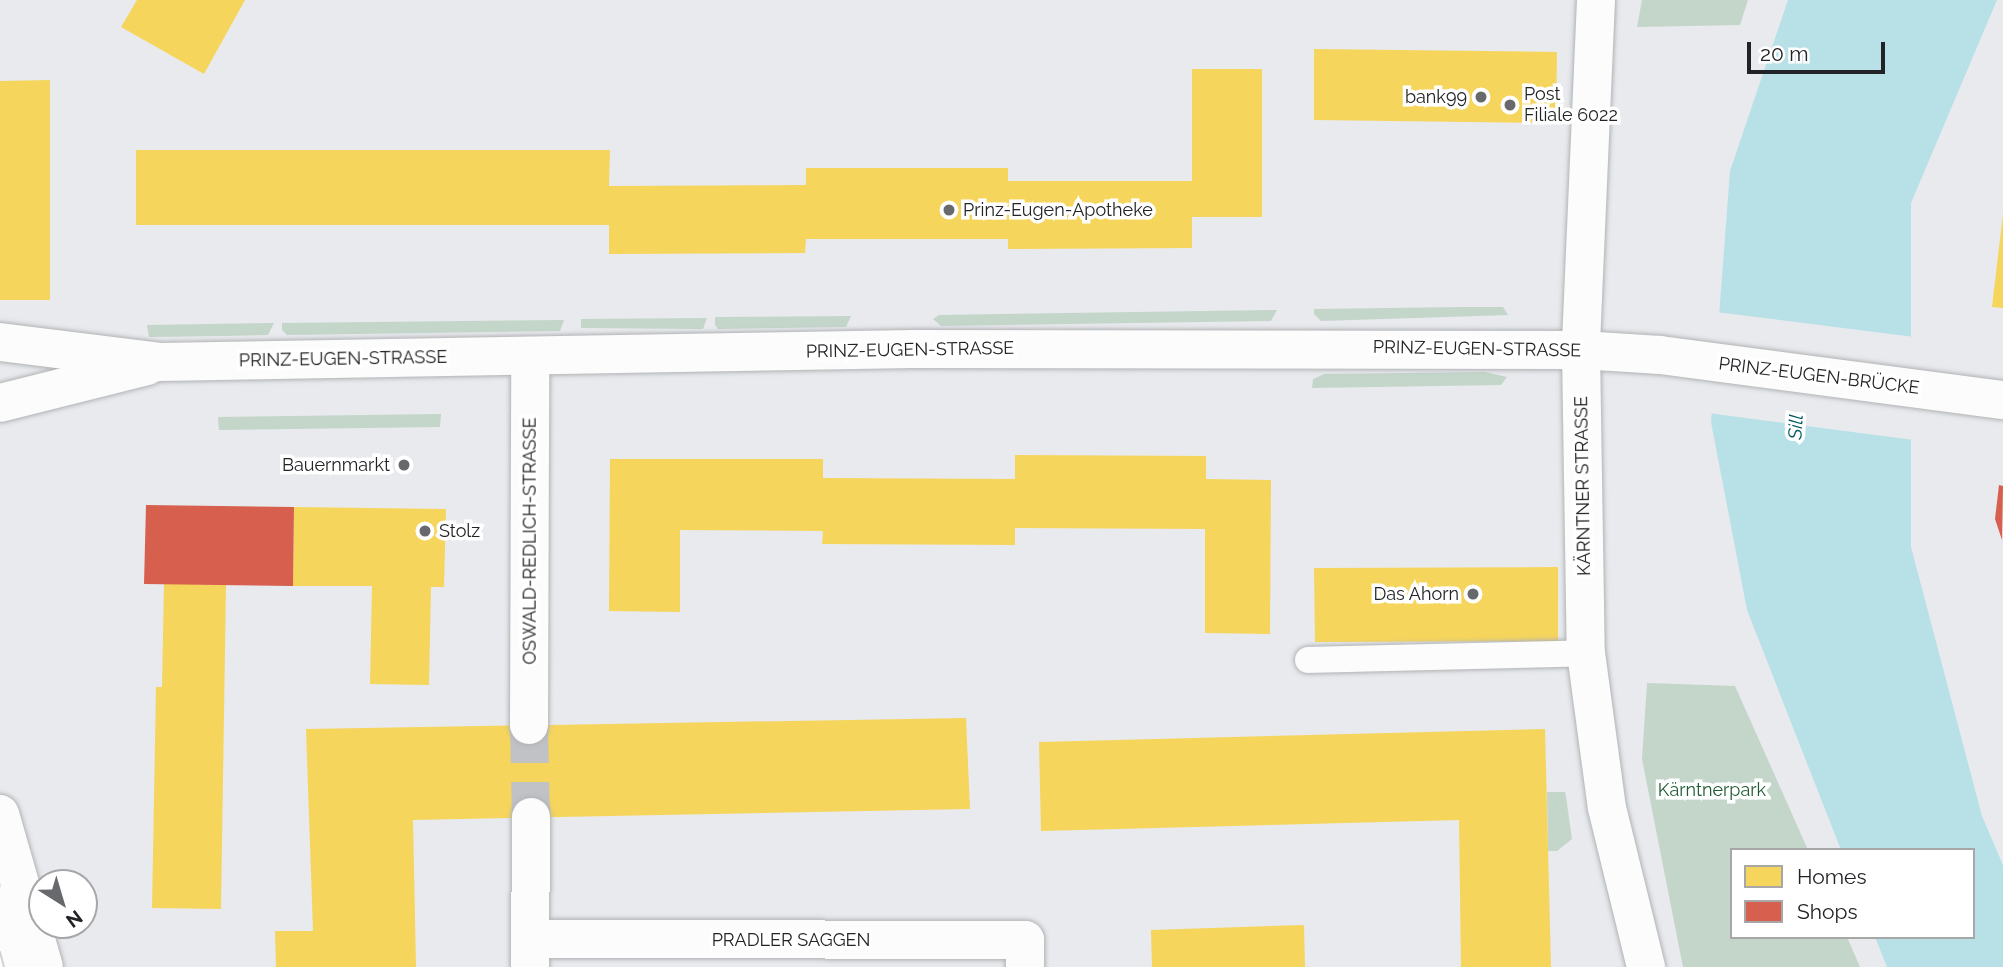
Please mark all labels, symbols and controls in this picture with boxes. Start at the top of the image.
scale bar [1751,28,1889,72]
text: 20 m [1760,41,1808,66]
place label: Post Filiale 6022 [1524,84,1618,126]
place label: bank99 [1405,86,1467,108]
marker: bank99 [1473,89,1489,105]
marker: Post Filiale 6022 [1502,97,1518,113]
place label: Prinz-Eugen-Apotheke [963,199,1153,221]
marker: Prinz-Eugen-Apotheke [941,202,957,218]
street label: PRINZ-EUGEN-STRASSE [1373,336,1581,362]
street label: PRINZ-EUGEN-STRASSE [806,337,1014,363]
street label: PRINZ-EUGEN-STRASSE [239,346,447,372]
street label: PRINZ-EUGEN-BRÜCKE [1717,353,1921,399]
street label: KÄRNTNER STRASSE [1571,396,1595,576]
water label: Sill [1784,414,1808,440]
street label: OSWALD-REDLICH-STRASSE [519,417,541,665]
place label: Bauernmarkt [282,454,390,476]
marker: Bauernmarkt [396,457,412,473]
place label: Stolz [439,520,480,542]
marker: Stolz [417,523,433,539]
place label: Das Ahorn [1373,583,1459,605]
marker: Das Ahorn [1465,586,1481,602]
park label: Kärntnerpark [1658,779,1766,801]
legend [1730,848,1975,939]
text: Homes [1797,864,1867,889]
north arrow [28,869,98,939]
text: Shops [1797,899,1858,924]
text: N [62,906,87,932]
street label: PRADLER SAGGEN [712,929,870,951]

